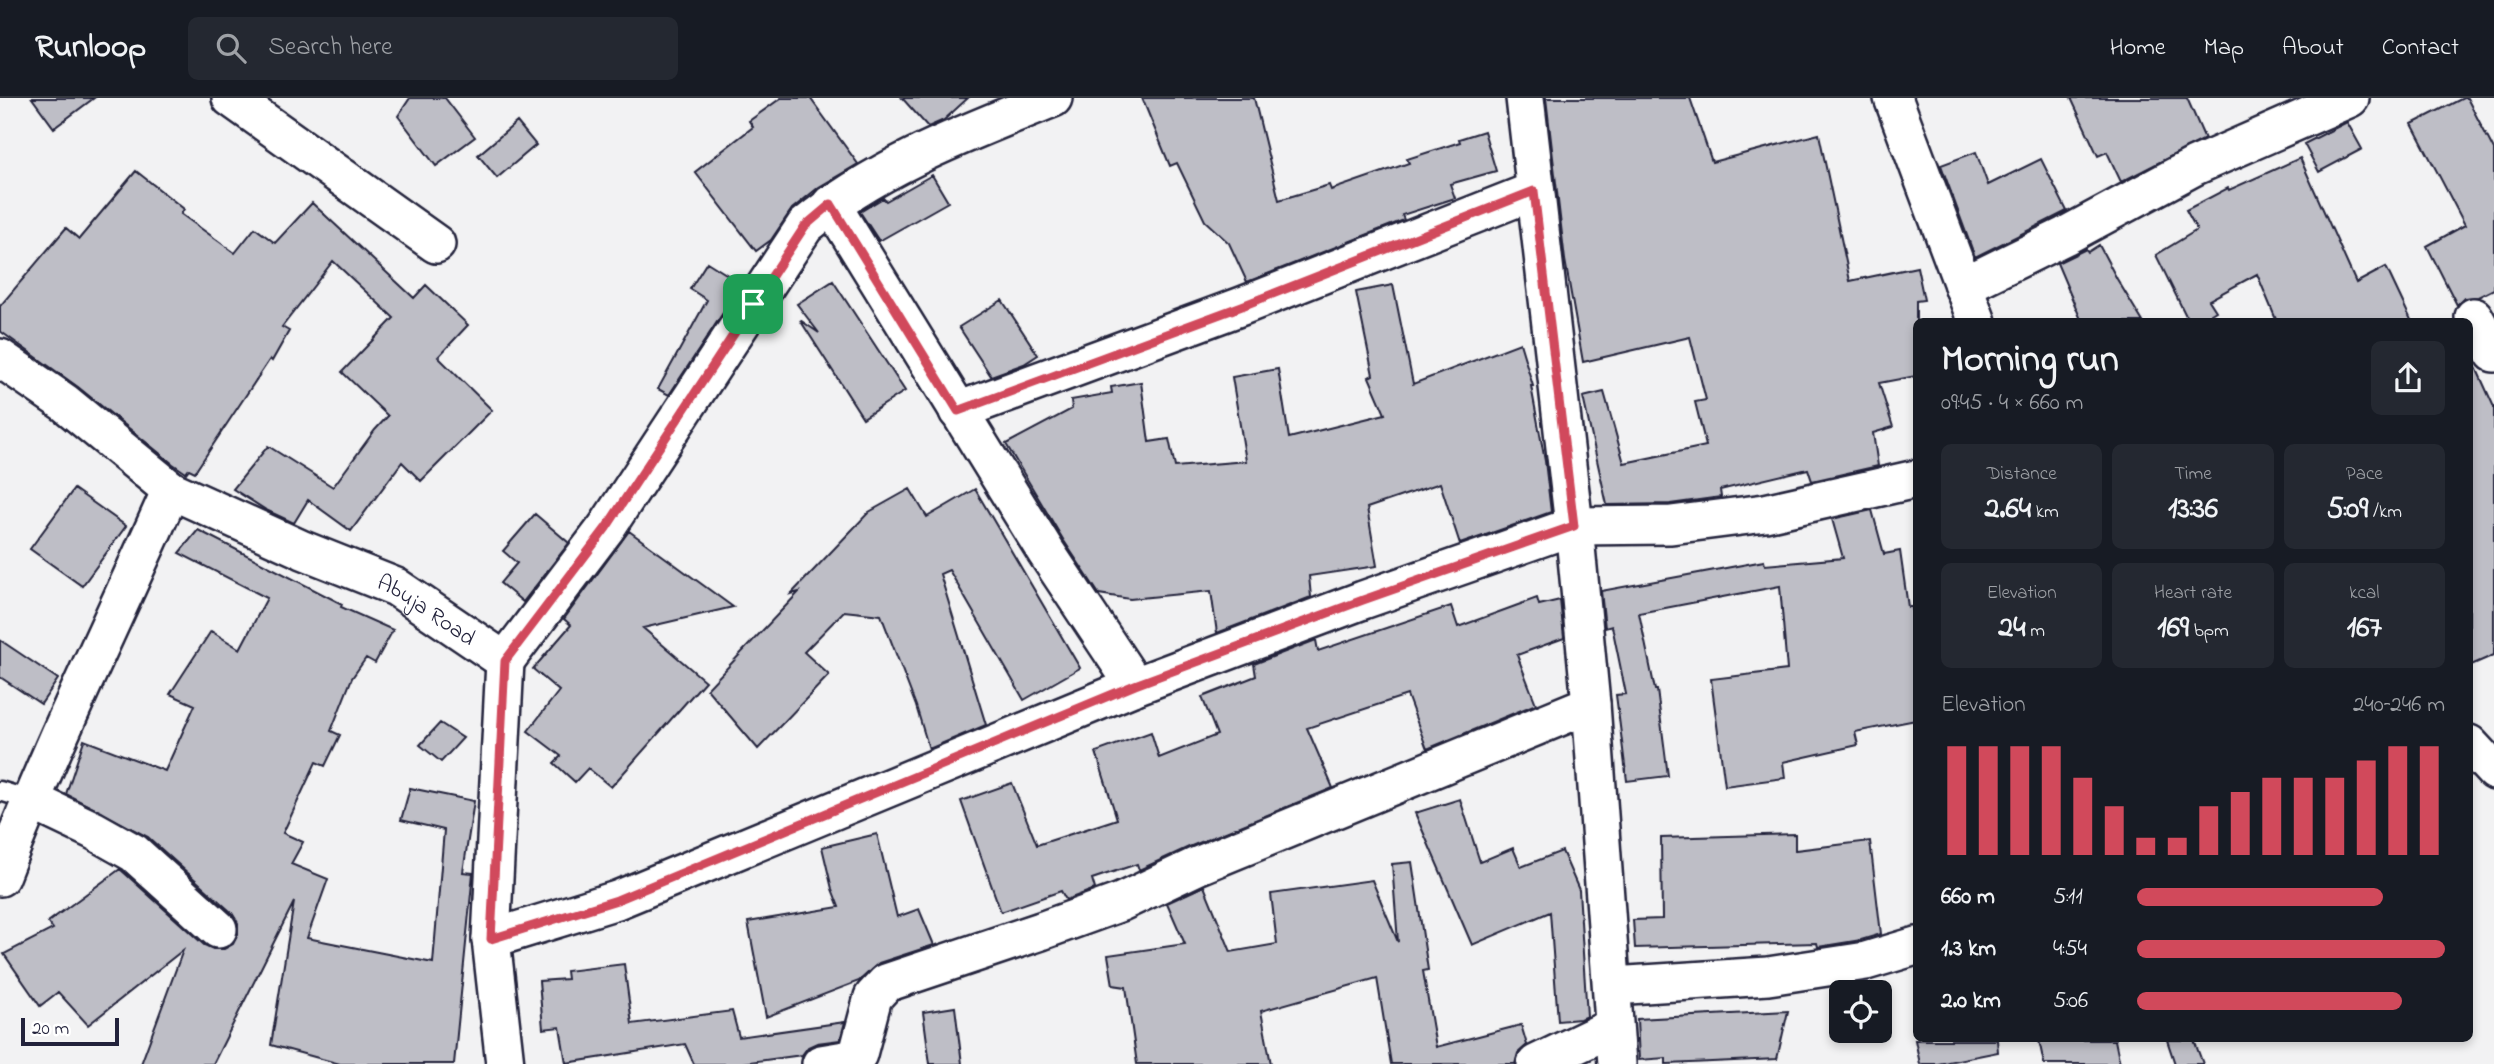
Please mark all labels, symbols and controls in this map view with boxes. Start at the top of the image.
search box [188,17,678,80]
text: Runloop [35,24,146,72]
icon: search [212,29,250,67]
text: Search here [268,29,393,67]
text: Home [2110,31,2166,66]
text: Map [2204,31,2244,66]
text: About [2282,31,2344,66]
text: Contact [2382,31,2459,66]
pin [723,274,783,334]
icon: arrive [734,285,772,323]
text: Morning run [1941,333,2119,389]
button: share [2371,341,2445,415]
text: 09:45 · 4 × 660 m [1941,387,2083,420]
text: Distance [1987,461,2057,488]
text: Time [2174,461,2212,488]
text: Pace [2346,461,2383,488]
text: 2.64 [1984,488,2031,532]
text: 13:36 [2168,488,2218,532]
text: 5:09 [2327,488,2368,532]
text: km [2031,499,2059,526]
text: /km [2368,499,2402,526]
street label: Abuja Road [372,567,482,655]
text: Elevation [1987,580,2057,607]
text: Heart rate [2154,580,2232,607]
text: kcal [2349,580,2379,607]
text: 24 [1998,607,2026,651]
text: 169 [2157,607,2189,651]
text: 167 [2347,607,2382,651]
text: m [2026,618,2045,645]
text: bpm [2189,618,2229,645]
text: Elevation [1941,689,2026,722]
text: 240–246 m [2353,689,2445,722]
text: 660 m [1941,881,1995,914]
text: 5:11 [2053,881,2083,914]
text: 1.3 km [1941,933,1996,966]
text: 4:54 [2053,933,2087,966]
map controls [1829,980,1892,1043]
button: locate [1829,980,1892,1043]
text: 2.0 km [1941,985,2001,1018]
text: 5:06 [2053,985,2088,1018]
scale bar [21,1015,119,1047]
text: 20 m [32,1016,69,1043]

